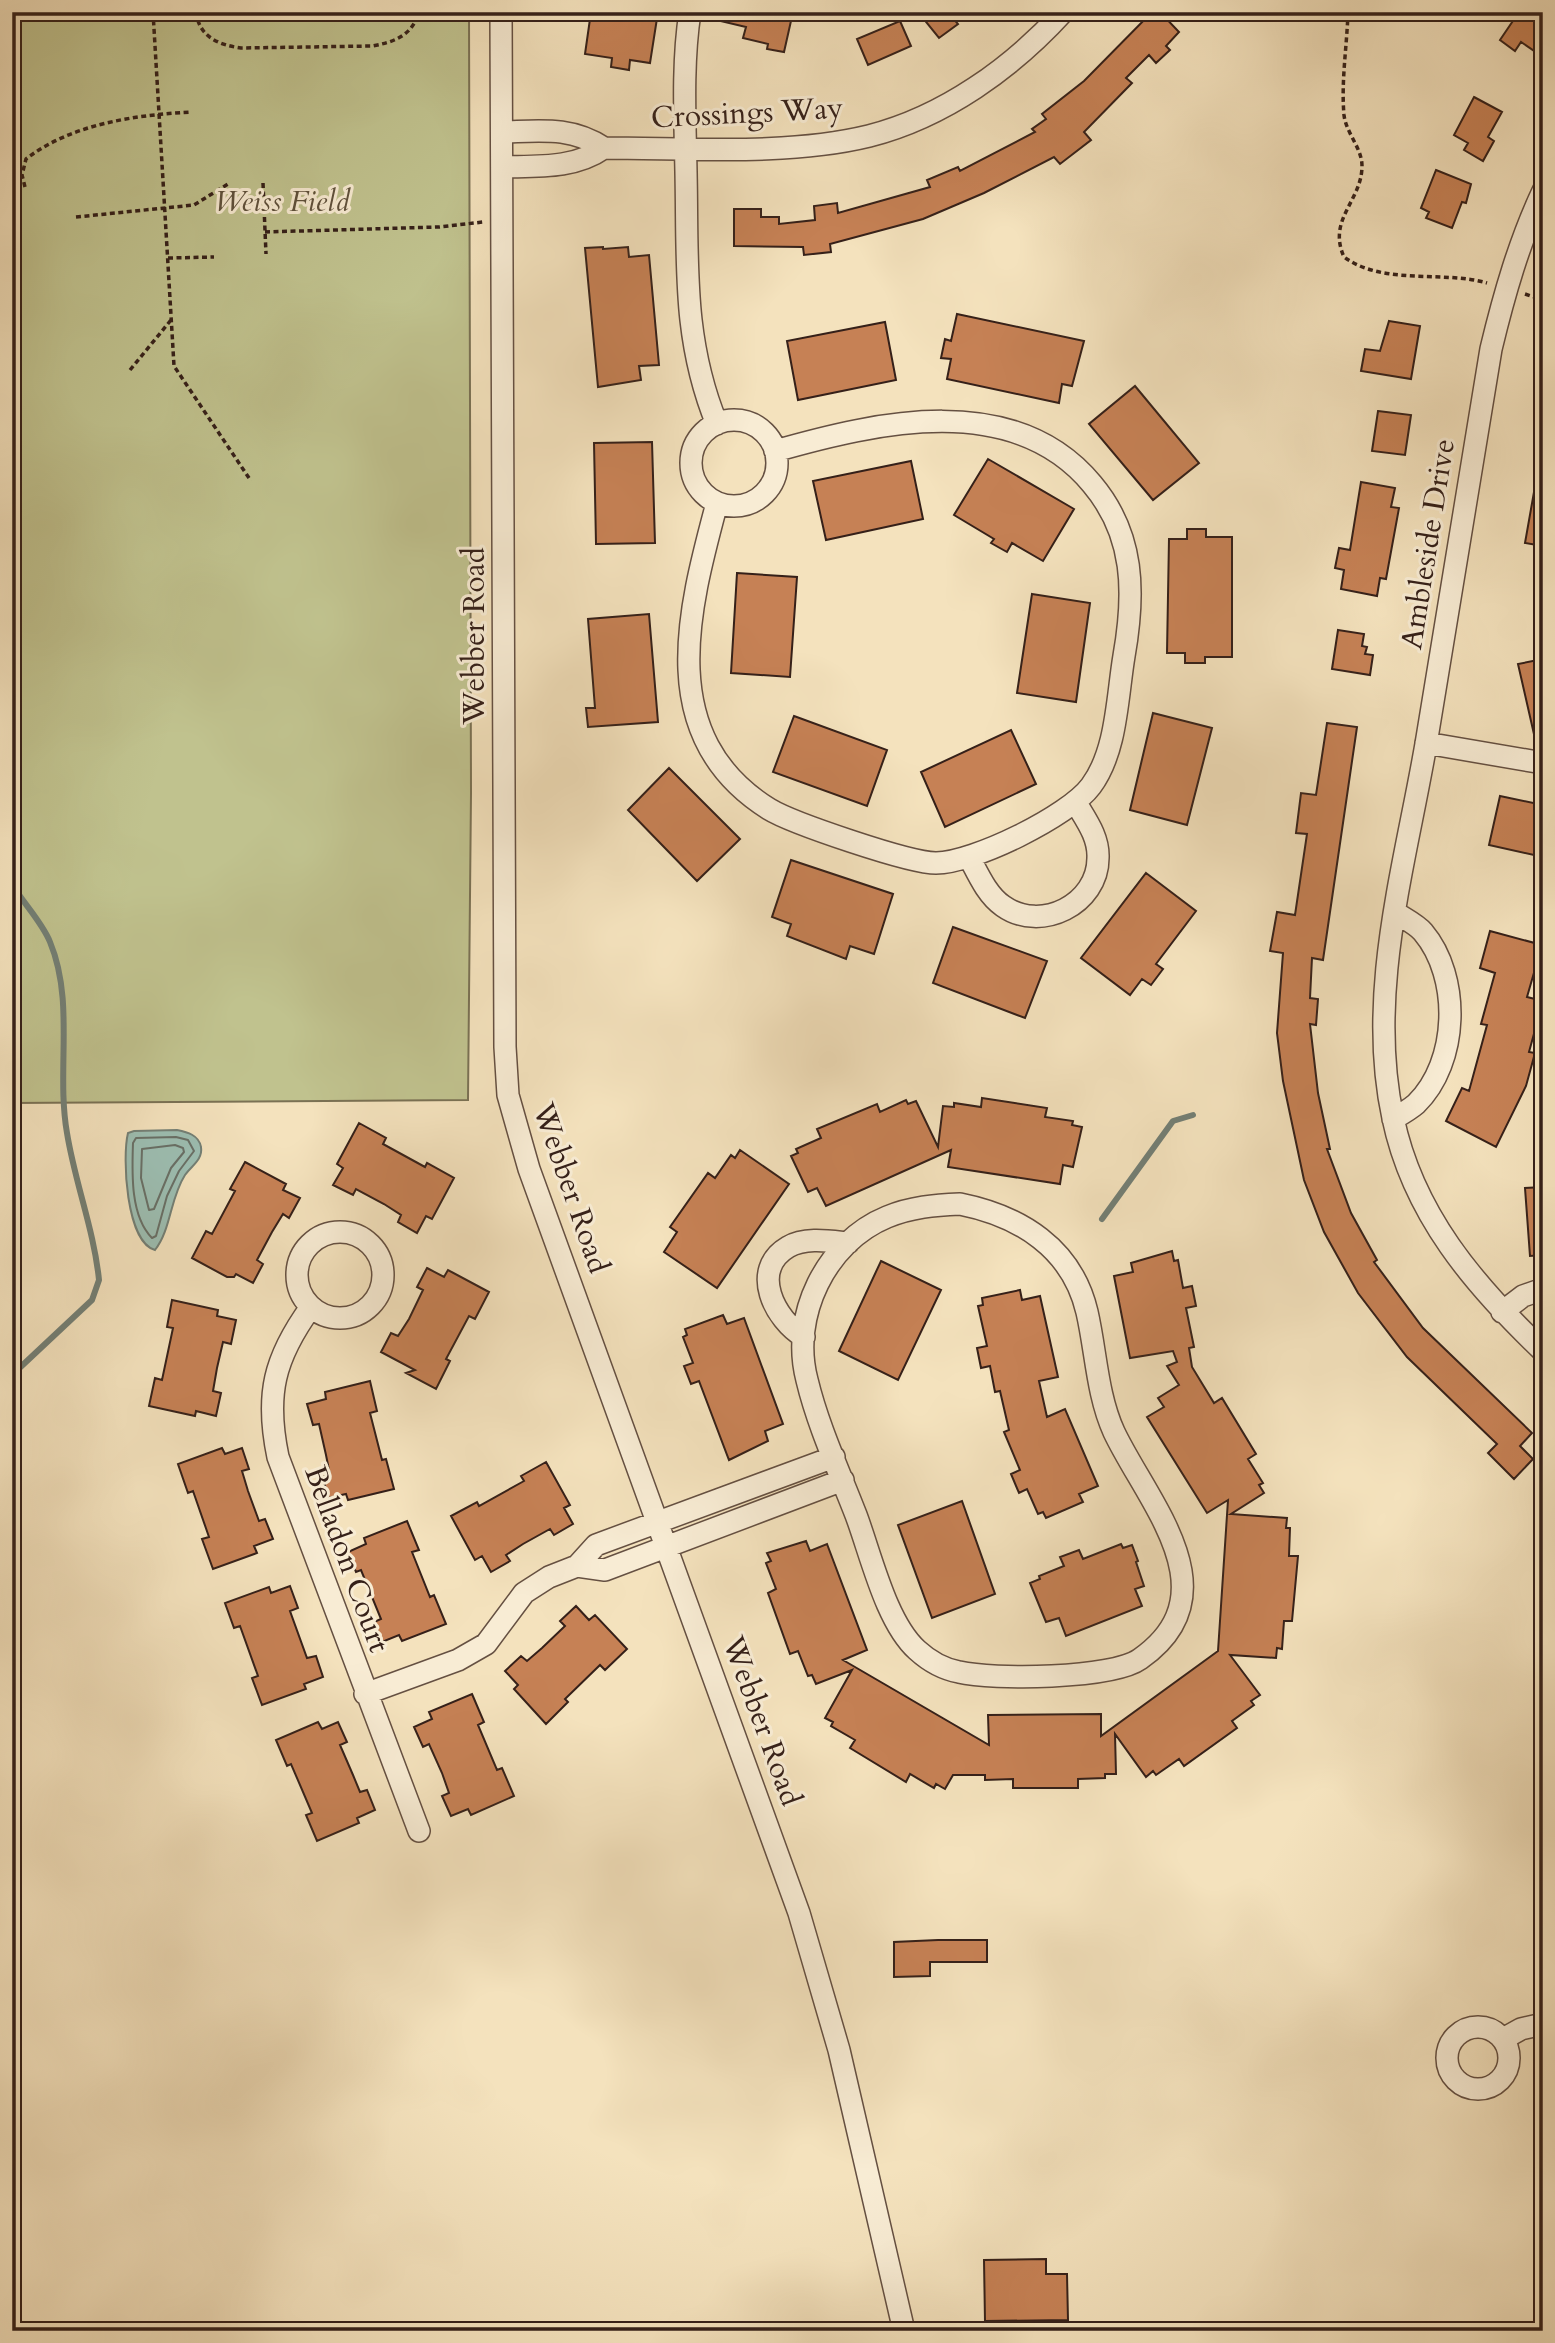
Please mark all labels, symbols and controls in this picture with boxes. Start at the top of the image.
street label: Crossings Way [650,87,844,139]
park label: Weiss Field [214,181,351,222]
street label: Ambleside Drive [1391,436,1465,652]
street label: Webber Road [454,547,495,726]
street label: Webber Road [522,1096,619,1279]
street label: Belladon Court [294,1460,400,1658]
street label: Webber Road [712,1630,812,1811]

